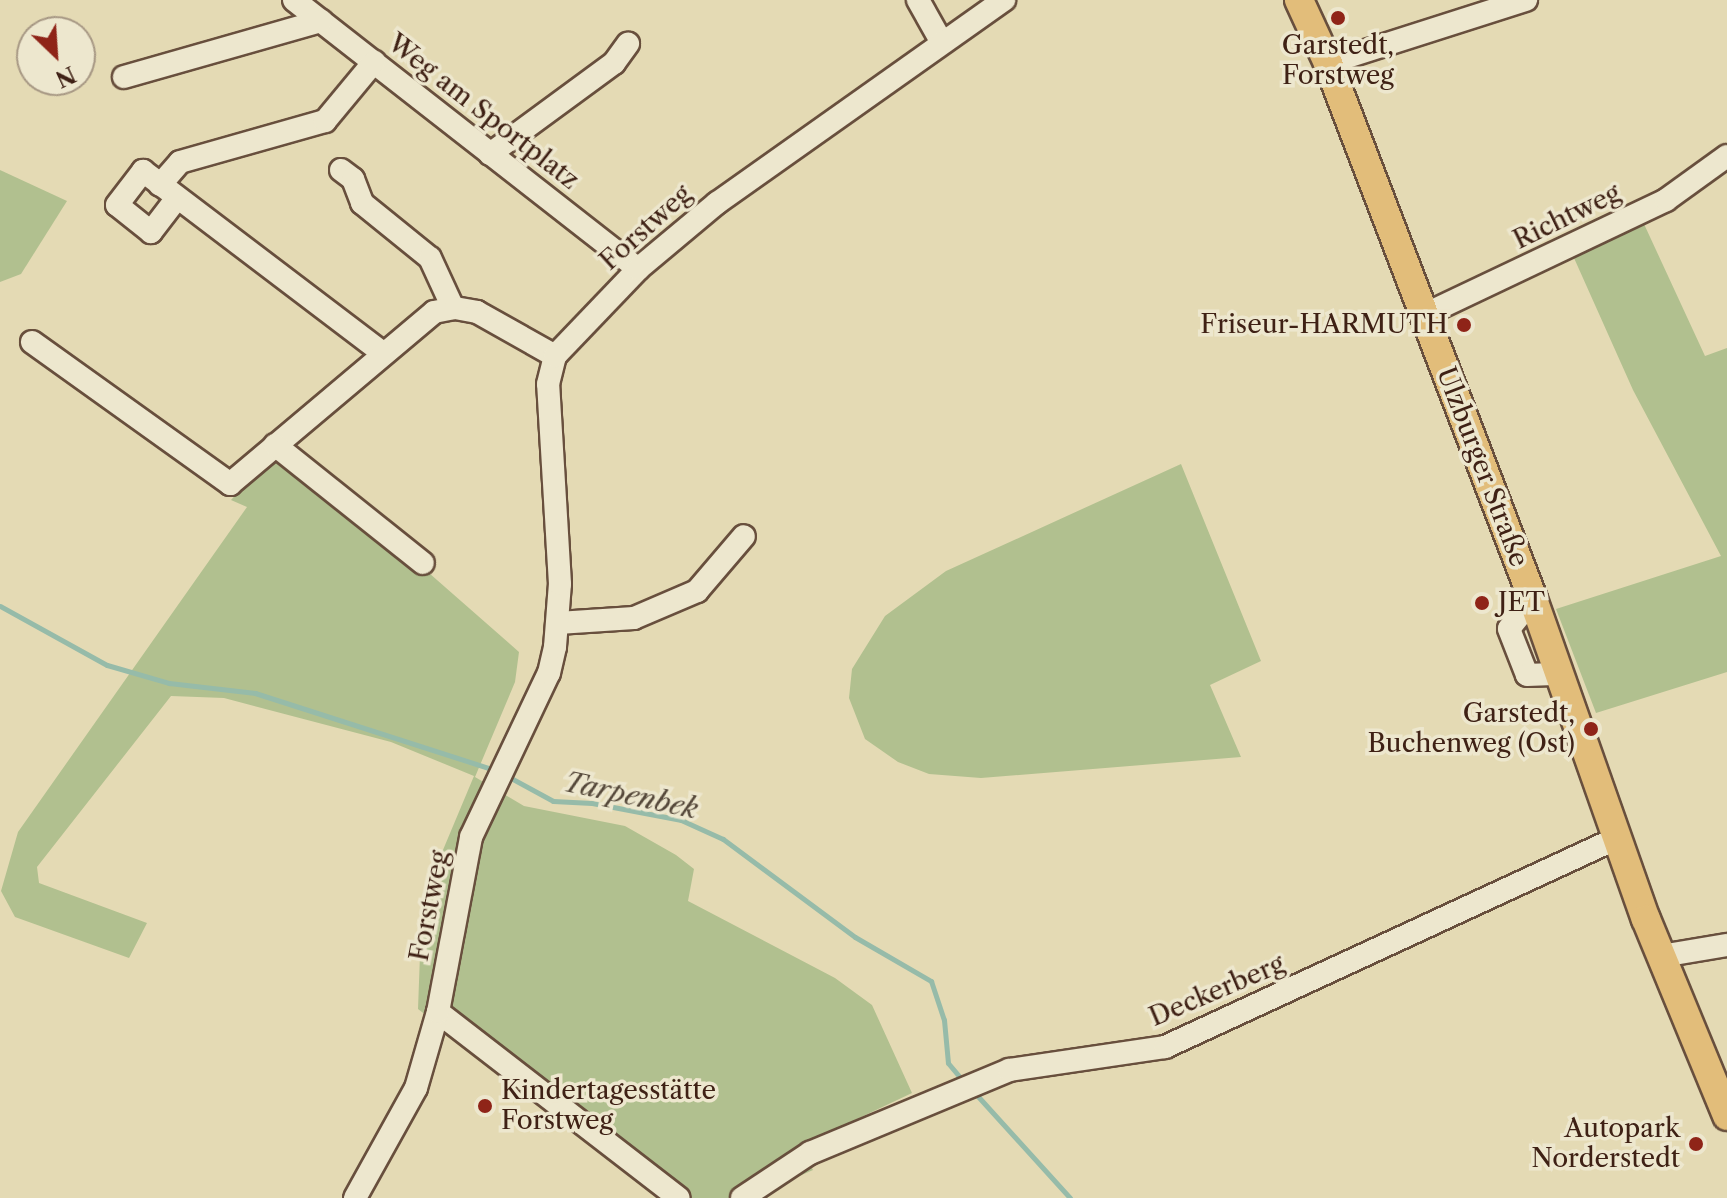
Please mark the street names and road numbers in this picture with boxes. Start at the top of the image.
street label: Weg am Sportplatz [381,28,585,196]
street label: Richtweg [1508,178,1626,256]
street label: Forstweg [594,179,698,277]
street label: Ulzburger Straße [1430,363,1534,571]
street label: Forstweg [404,848,456,964]
street label: Deckerberg [1145,949,1289,1033]

